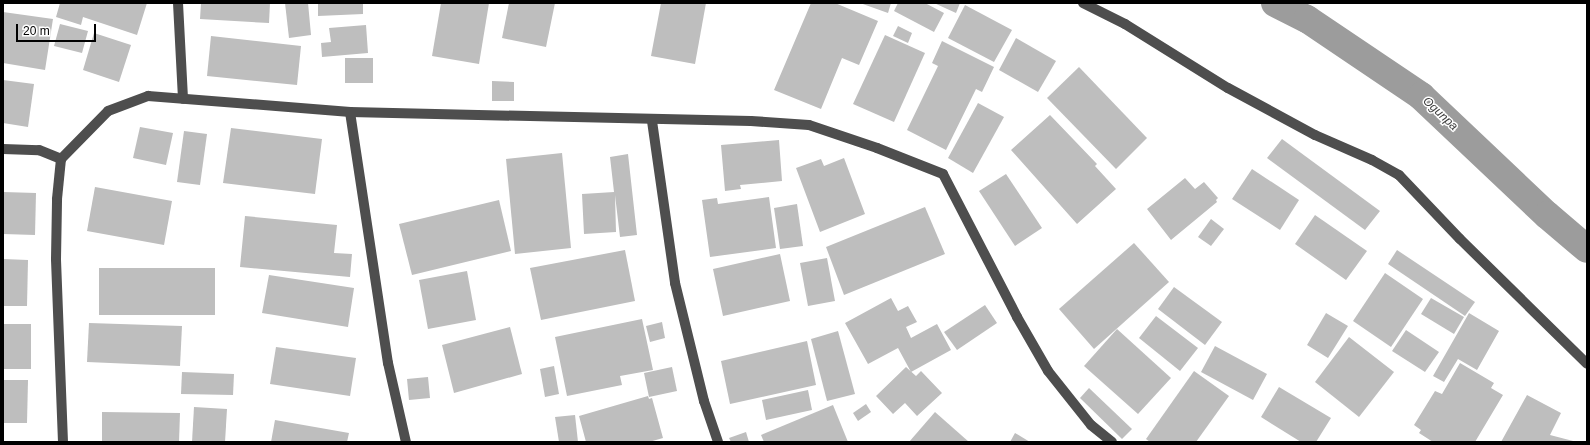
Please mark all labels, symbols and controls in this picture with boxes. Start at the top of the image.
scale bar [18,16,98,42]
text: 20 m [23,24,50,38]
water label: Ogunpa [1419,94,1461,134]

